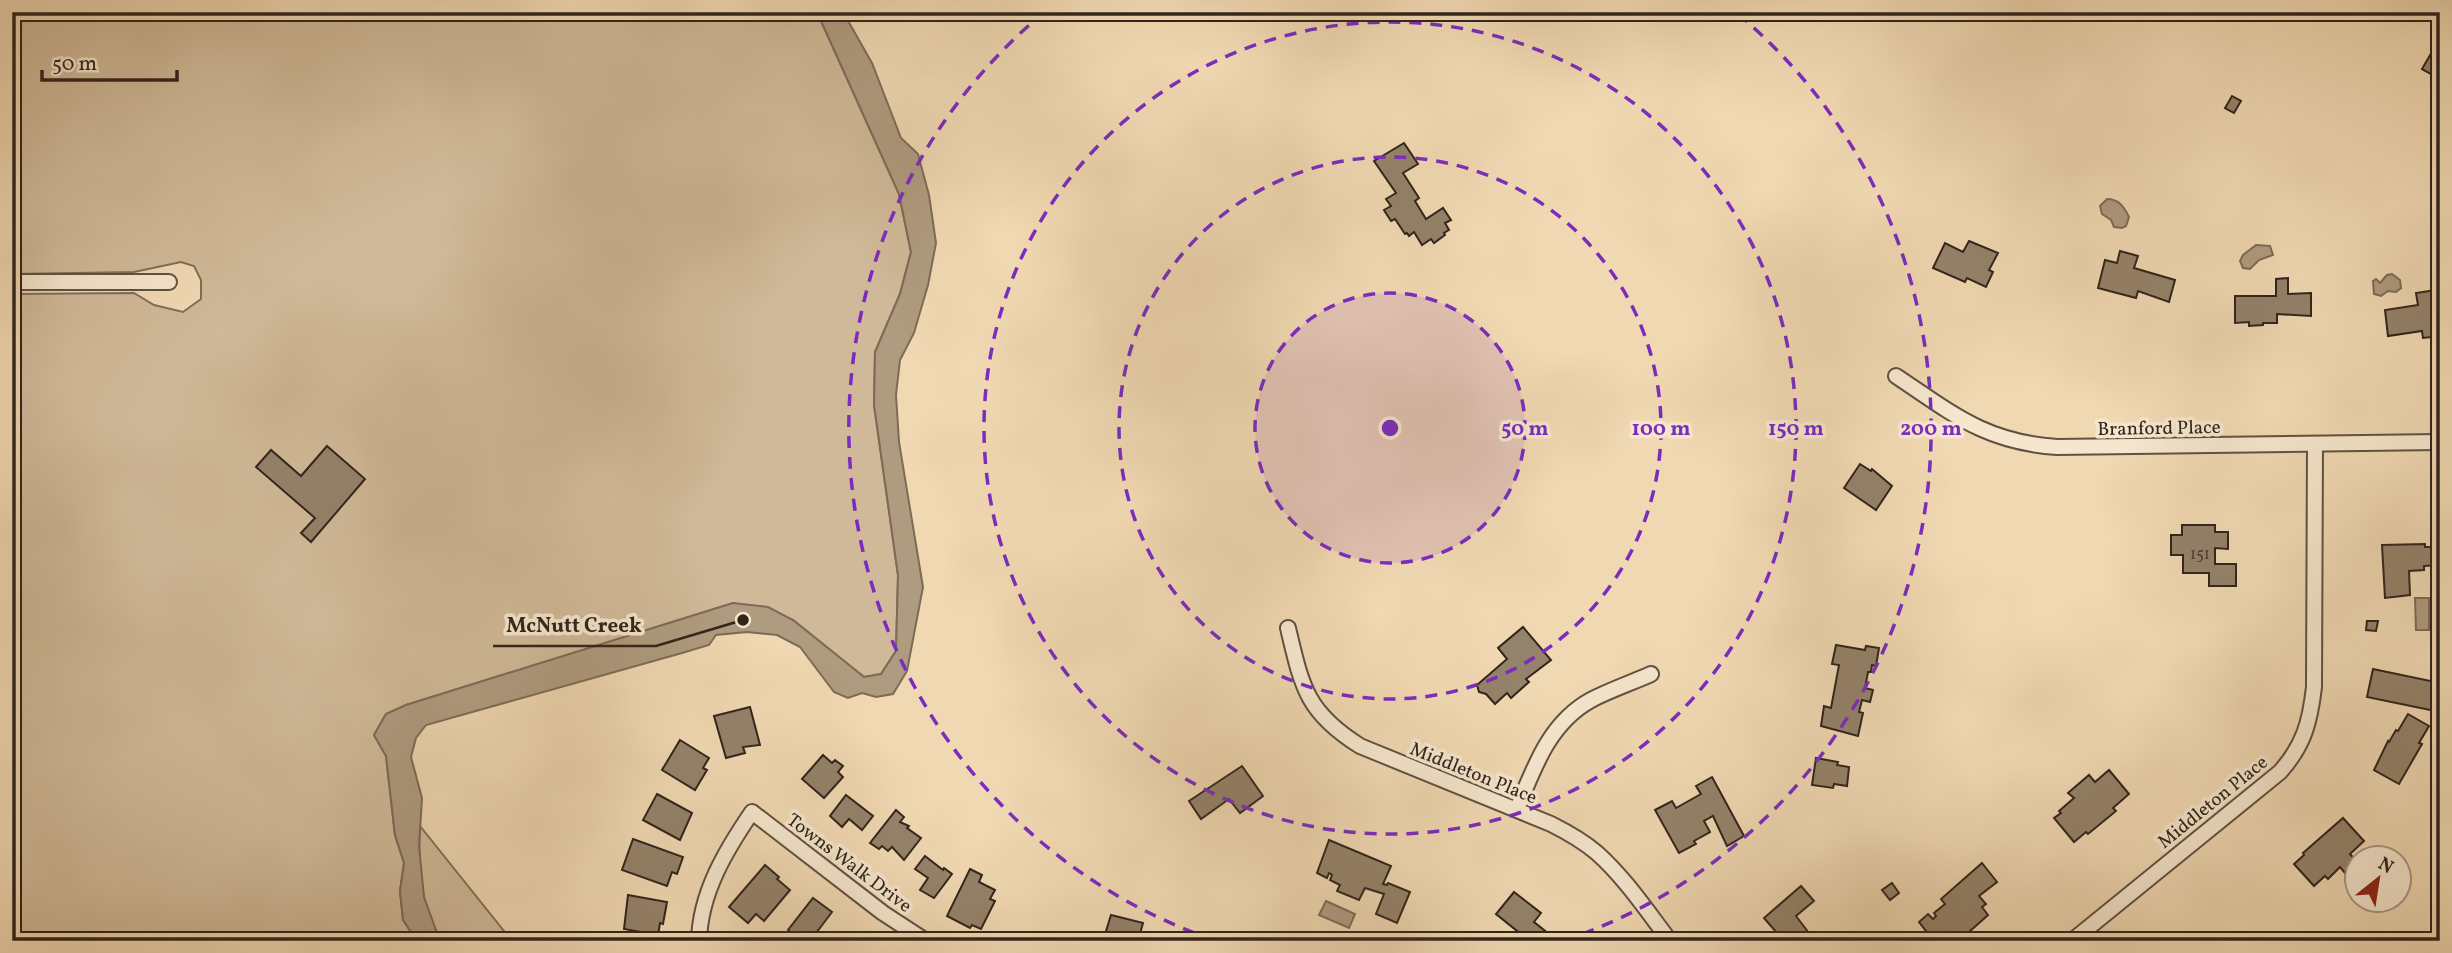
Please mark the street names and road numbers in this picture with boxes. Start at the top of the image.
street label: Branford Place [2097,415,2221,443]
street label: Middleton Place [1406,737,1541,811]
street label: Middleton Place [2153,750,2274,855]
street label: Towns Walk Drive [781,808,917,919]

